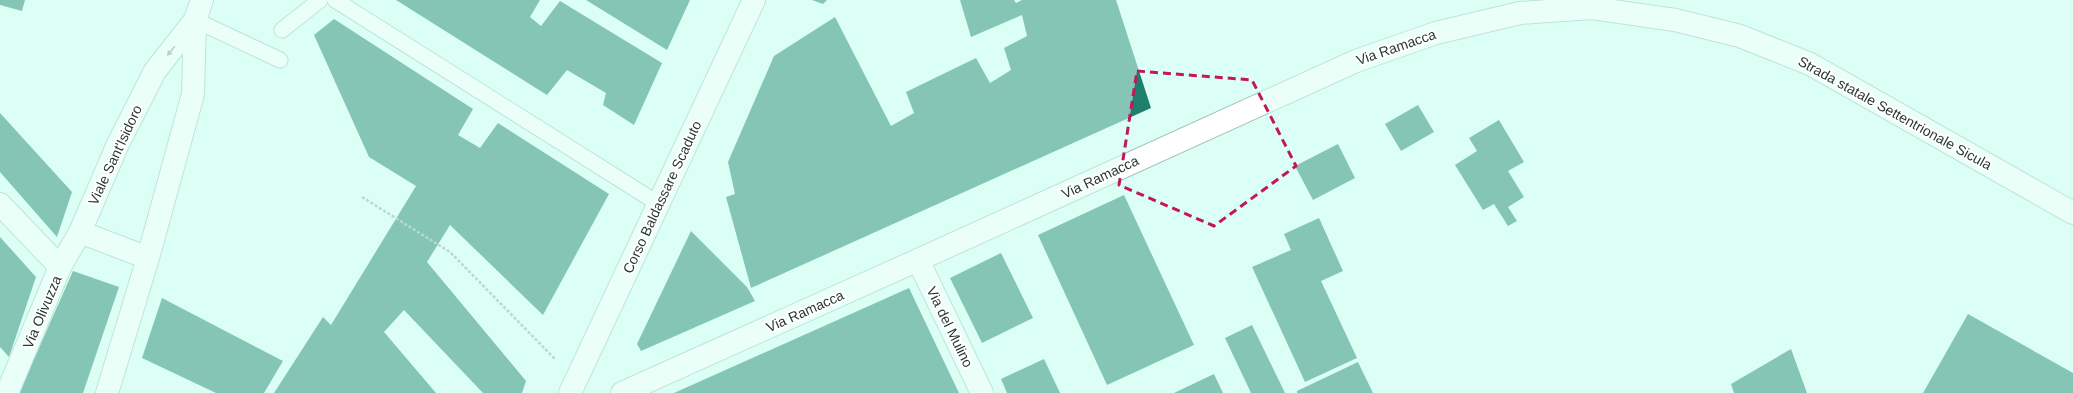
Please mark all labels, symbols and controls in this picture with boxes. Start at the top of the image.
street label: Via Ramacca [1354,26,1438,68]
one-way arrow [167,46,175,57]
street label: Strada statale Settentrionale Sicula [1795,53,1995,173]
street label: Viale Sant'Isidoro [85,102,145,207]
street label: Corso Baldassare Scaduto [620,118,705,276]
street label: Via Ramacca [1059,152,1141,202]
street label: Via Olivuzza [19,273,65,351]
street label: Via del Mulino [924,284,977,370]
street label: Via Ramacca [764,287,846,335]

